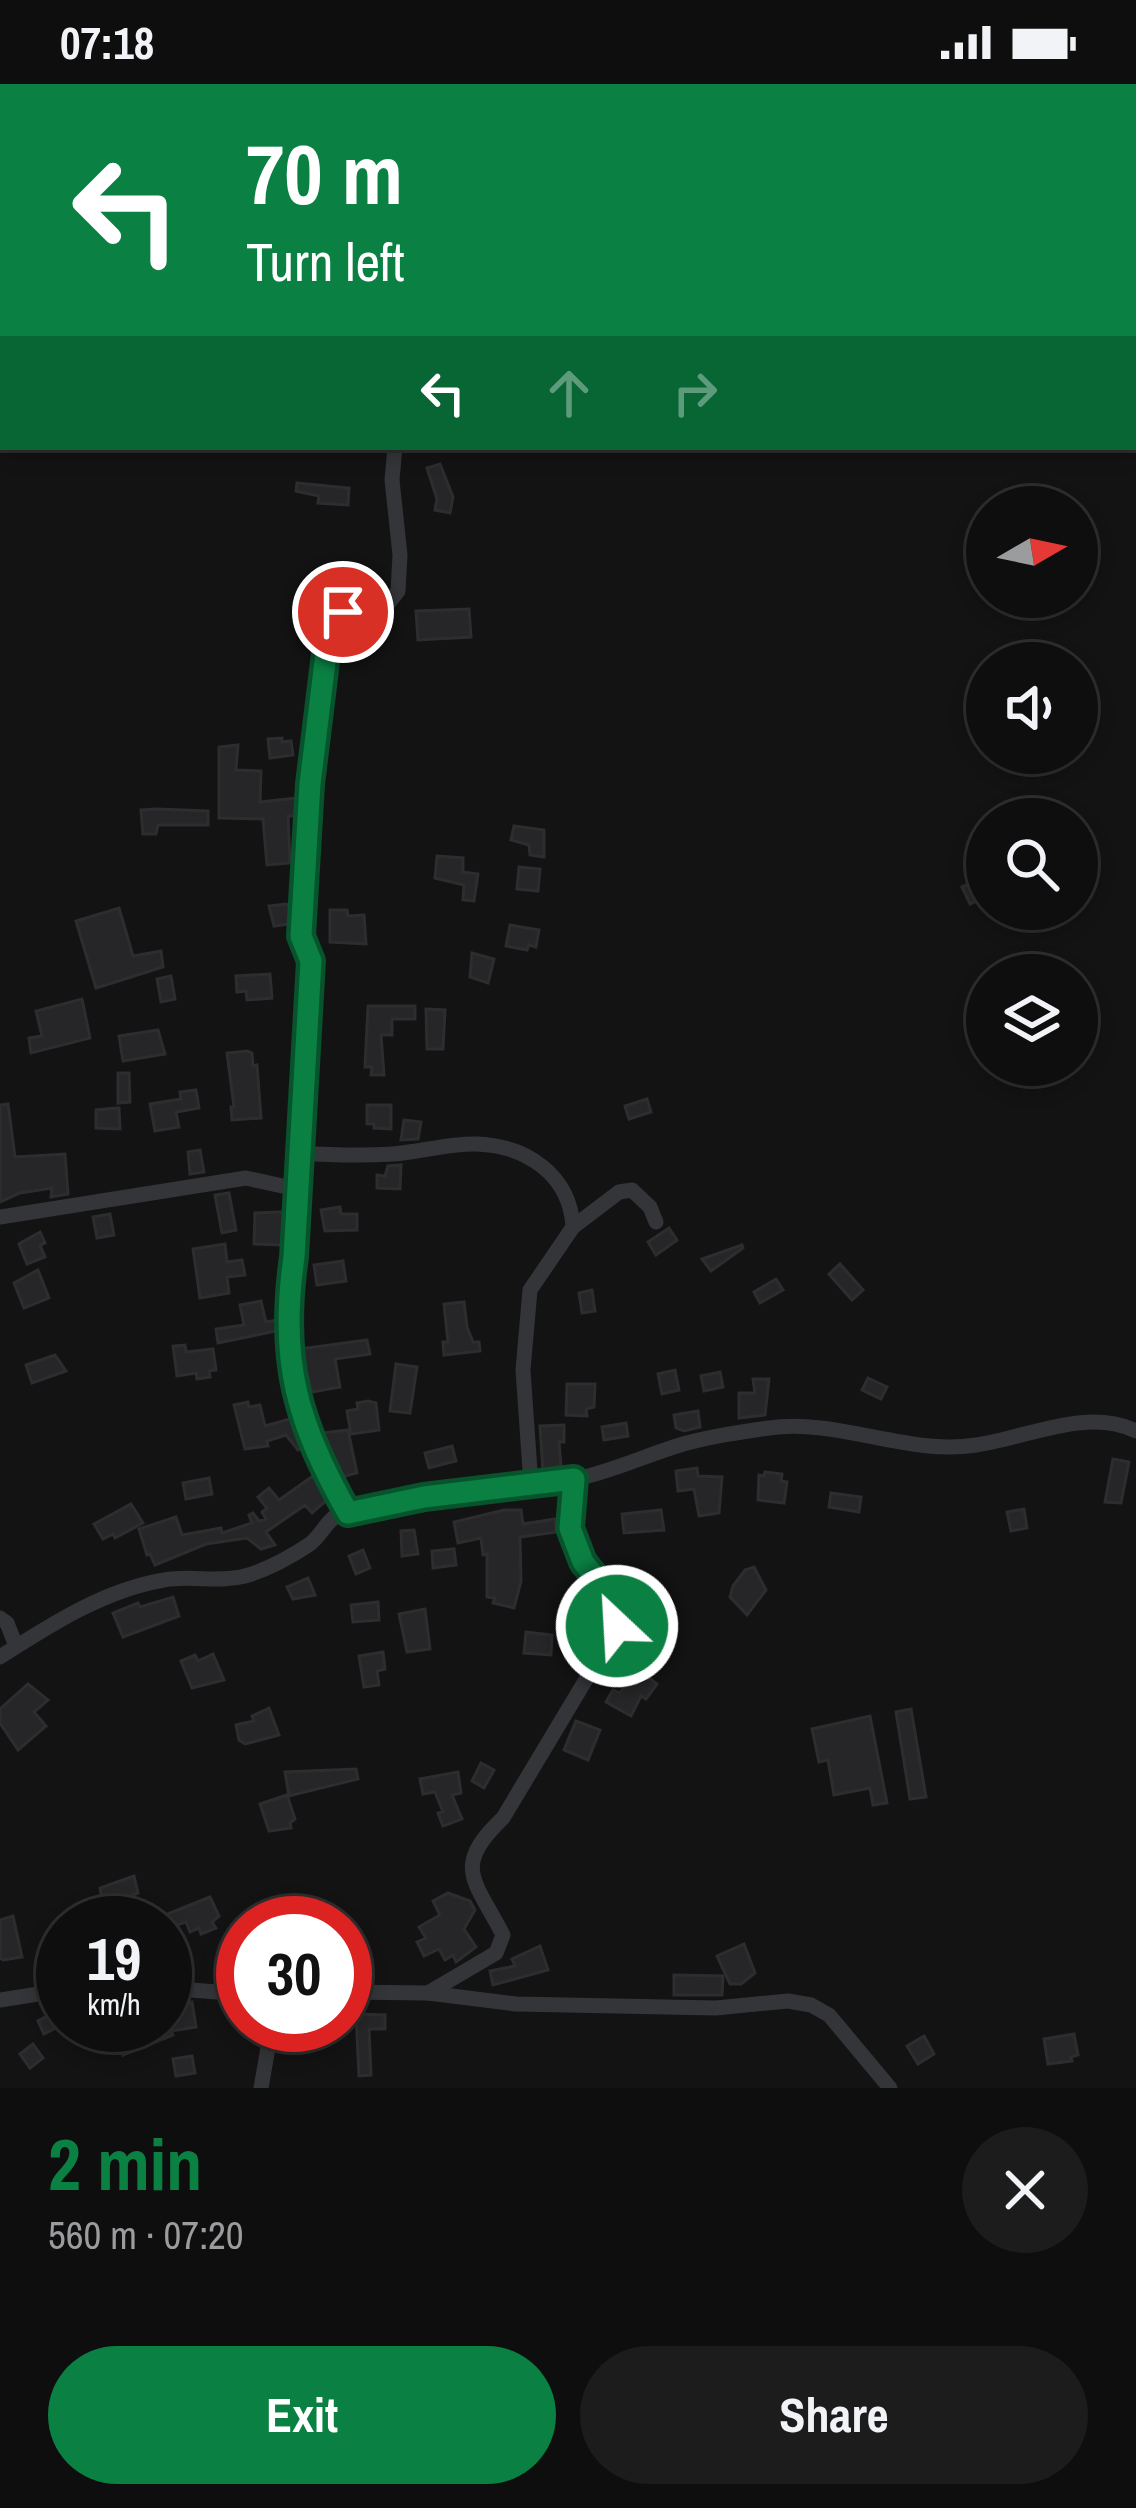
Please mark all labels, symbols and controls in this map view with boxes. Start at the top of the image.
text: 07:18 [60,12,154,73]
text: 70 m [246,117,403,230]
icon: left [48,132,204,288]
text: Turn left [246,225,405,298]
icon: left [410,360,476,426]
icon: ahead [536,360,602,426]
icon: right [662,360,728,426]
north arrow [966,486,1098,618]
map controls [966,486,1098,1086]
pin [292,561,394,663]
icon: arrive [310,579,376,645]
button: sound [966,642,1098,774]
button: search [966,798,1098,930]
button: layers [966,954,1098,1086]
position arrow [554,1563,680,1689]
speed limit sign: 30 [216,1896,372,2052]
text: 19 [87,1918,141,1999]
text: km/h [87,1984,141,2024]
text: 2 min [48,2115,202,2212]
button: close [962,2127,1088,2253]
text: 560 m · 07:20 [48,2209,244,2261]
button: Exit [48,2346,556,2484]
button: Share [580,2346,1088,2484]

